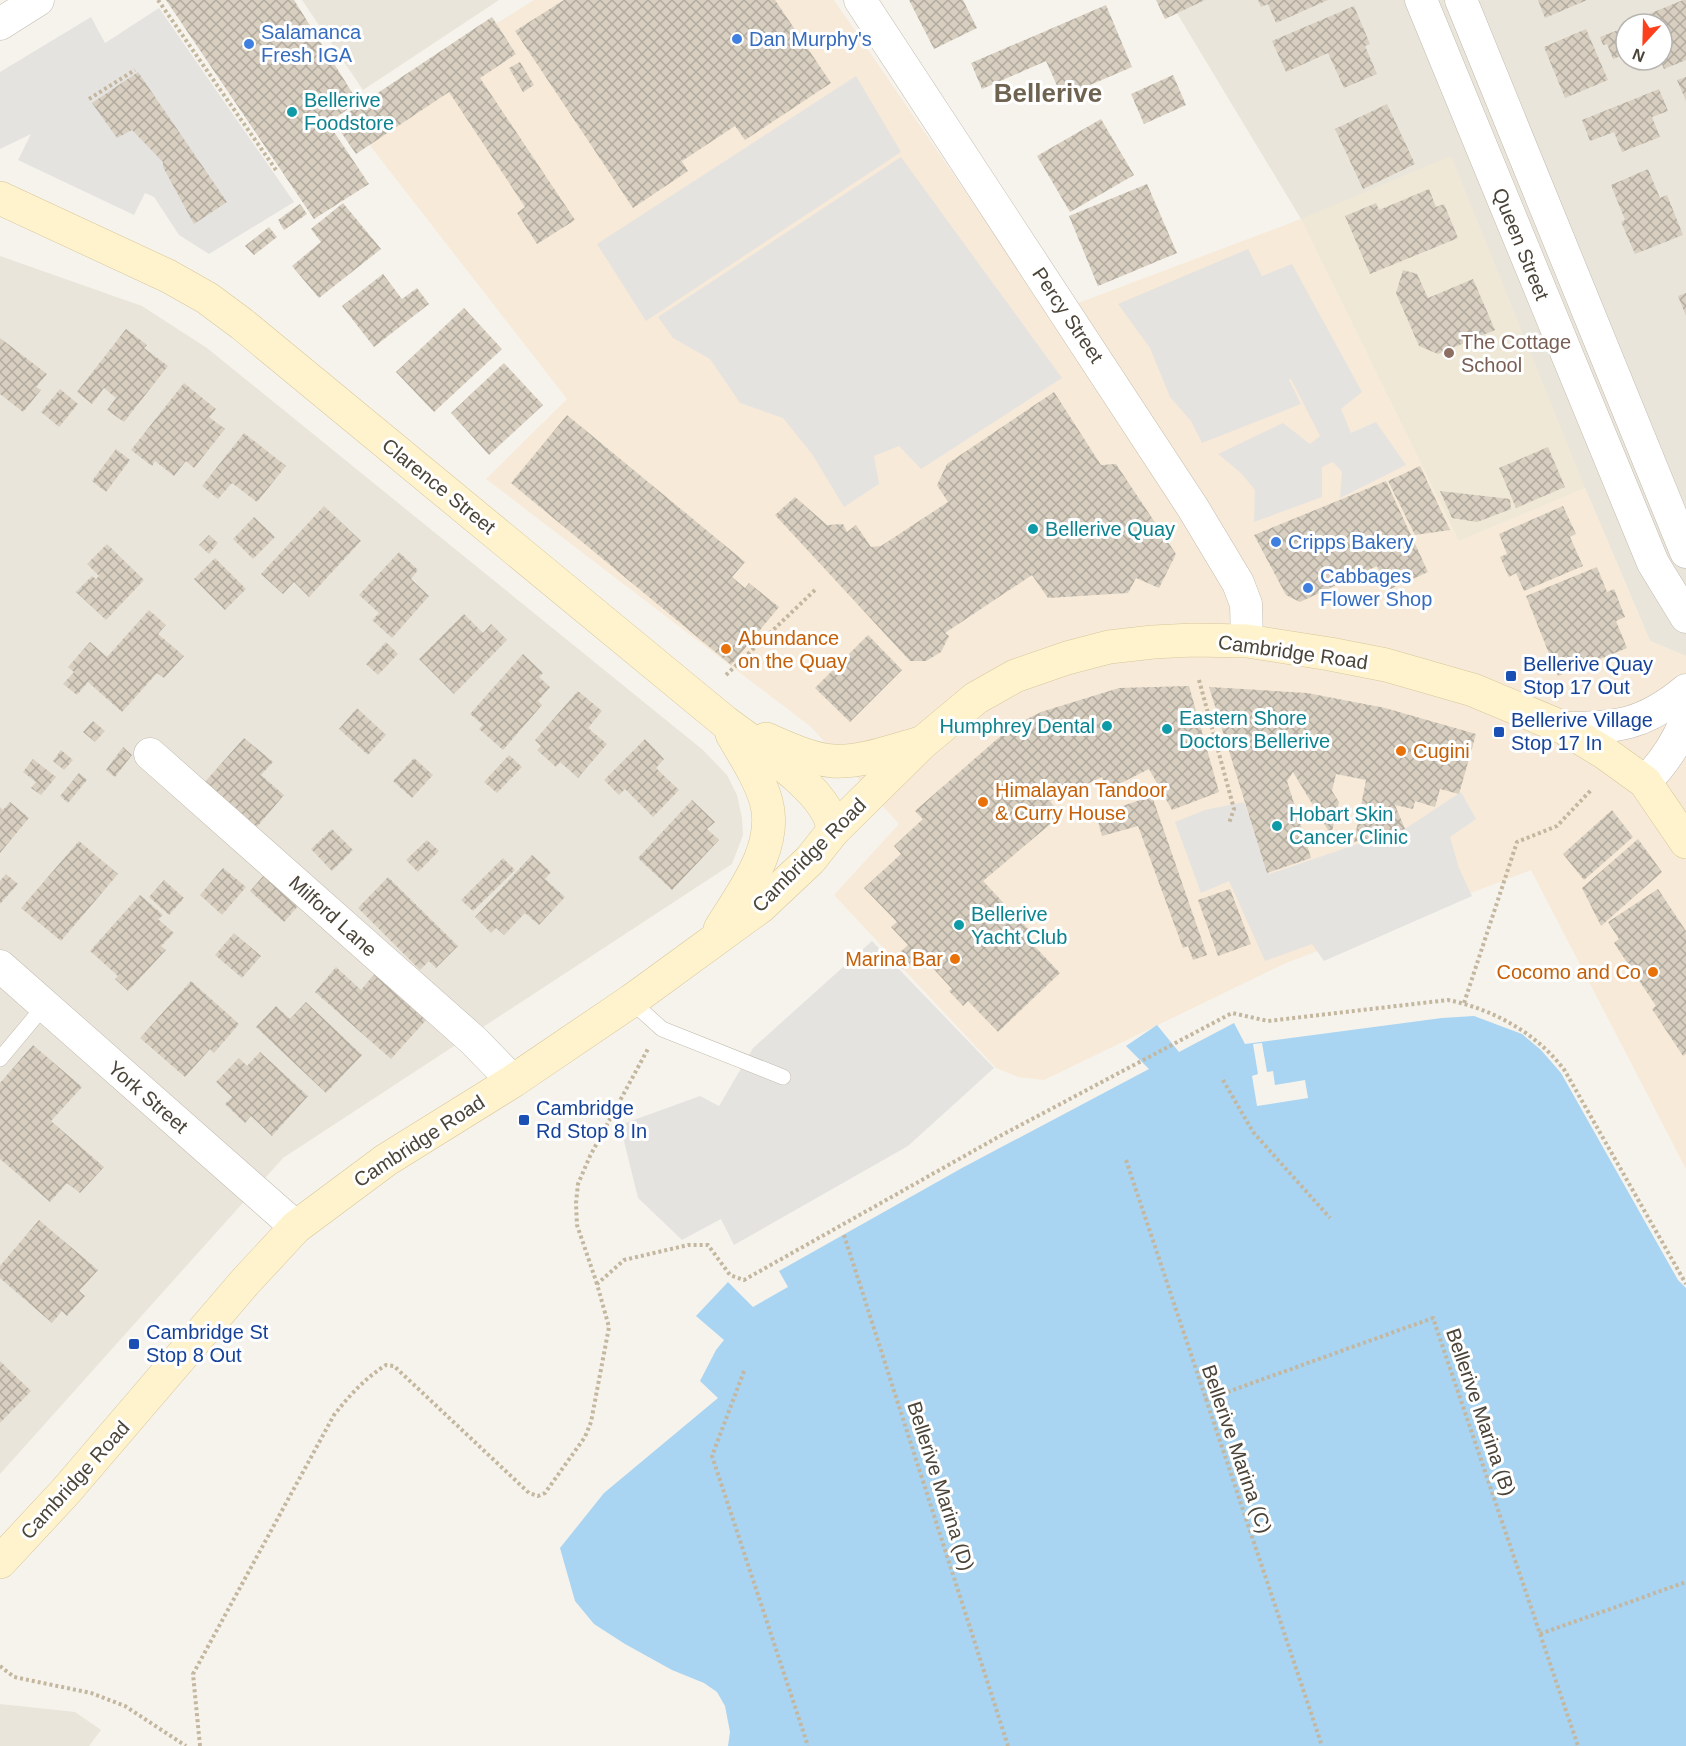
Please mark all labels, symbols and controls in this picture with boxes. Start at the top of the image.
north arrow [1614,12,1674,72]
place label: Salamanca Fresh IGA [261,21,362,66]
place label: Dan Murphy's [749,28,872,50]
marker: Dan Murphy's [730,32,744,46]
marker: Salamanca Fresh IGA [242,37,256,51]
text: N [1630,45,1647,65]
district label: Bellerive [994,78,1102,108]
place label: Bellerive Foodstore [304,89,394,134]
marker: Bellerive Foodstore [285,105,299,119]
street label: Queen Street [1489,185,1554,304]
street label: Percy Street [1028,263,1108,367]
place label: The Cottage School [1461,331,1571,376]
marker: The Cottage School [1442,346,1456,360]
street label: Clarence Street [378,434,500,539]
place label: Bellerive Quay [1045,518,1175,540]
marker: Bellerive Quay [1026,522,1040,536]
place label: Cripps Bakery [1288,531,1414,553]
marker: Cripps Bakery [1269,535,1283,549]
place label: Cabbages Flower Shop [1320,565,1432,610]
marker: Cabbages Flower Shop [1301,581,1315,595]
place label: Abundance on the Quay [738,627,847,672]
street label: Cambridge Road [1217,631,1369,673]
marker: Abundance on the Quay [719,642,733,656]
place label: Bellerive Quay Stop 17 Out [1523,653,1653,698]
marker: Bellerive Quay Stop 17 Out [1504,669,1518,683]
place label: Eastern Shore Doctors Bellerive [1179,707,1330,752]
place label: Bellerive Village Stop 17 In [1511,709,1653,754]
place label: Humphrey Dental [939,715,1095,737]
marker: Humphrey Dental [1100,719,1114,733]
marker: Eastern Shore Doctors Bellerive [1160,722,1174,736]
marker: Bellerive Village Stop 17 In [1492,725,1506,739]
place label: Cugini [1413,740,1470,762]
marker: Cugini [1394,744,1408,758]
place label: Himalayan Tandoor & Curry House [995,779,1167,824]
street label: Cambridge Road [748,794,870,916]
marker: Himalayan Tandoor & Curry House [976,795,990,809]
place label: Hobart Skin Cancer Clinic [1289,803,1408,848]
marker: Hobart Skin Cancer Clinic [1270,819,1284,833]
street label: Milford Lane [285,871,381,961]
place label: Bellerive Yacht Club [971,903,1067,948]
marker: Bellerive Yacht Club [952,918,966,932]
place label: Marina Bar [845,948,943,970]
marker: Marina Bar [948,952,962,966]
place label: Cocomo and Co [1496,961,1641,983]
marker: Cocomo and Co [1646,965,1660,979]
street label: York Street [104,1056,193,1138]
street label: Cambridge Road [350,1091,488,1191]
place label: Cambridge Rd Stop 8 In [536,1097,647,1142]
marker: Cambridge Rd Stop 8 In [517,1113,531,1127]
place label: Cambridge St Stop 8 Out [146,1321,269,1366]
street label: Bellerive Marina (B) [1442,1325,1520,1499]
marker: Cambridge St Stop 8 Out [127,1337,141,1351]
street label: Bellerive Marina (C) [1198,1362,1276,1536]
street label: Bellerive Marina (D) [903,1399,979,1573]
street label: Cambridge Road [16,1416,134,1544]

